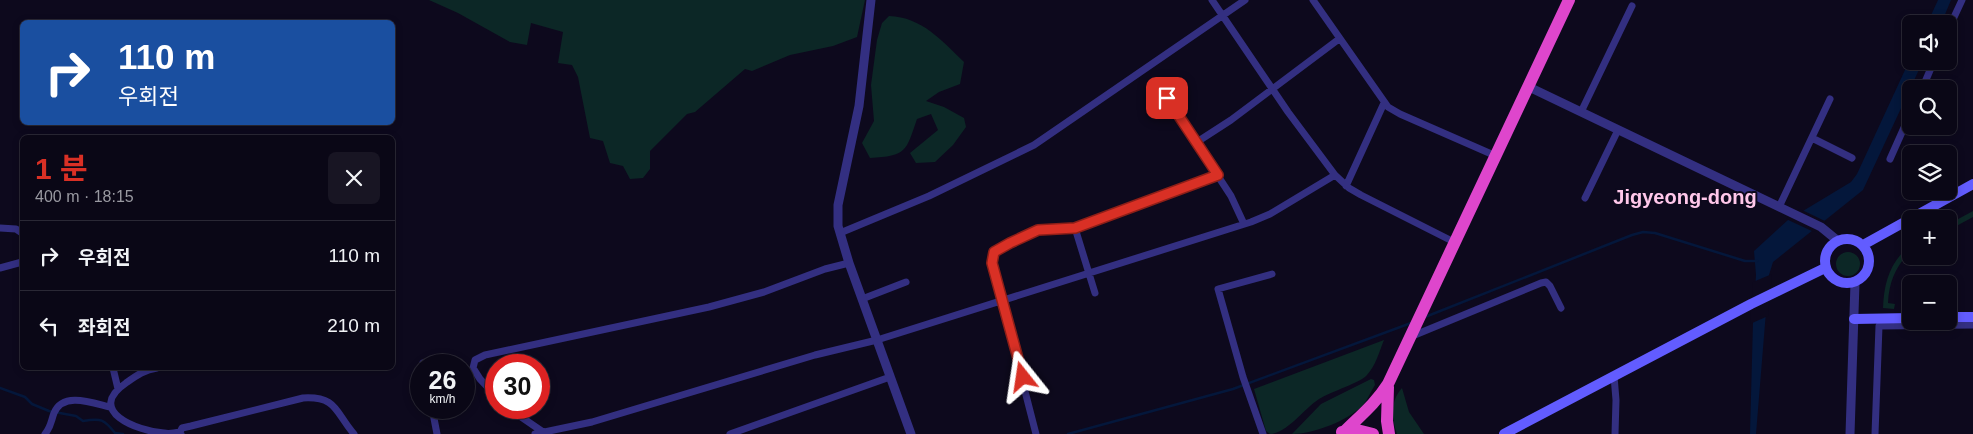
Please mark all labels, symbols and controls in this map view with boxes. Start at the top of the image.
map controls [1902,15,1957,330]
button: sound [1902,15,1957,70]
text: 110 m [118,37,215,76]
icon: right [35,40,100,105]
pin [1146,77,1188,119]
button: search [1902,80,1957,135]
text: 우회전 [118,84,179,109]
icon: arrive [1153,84,1181,112]
button: layers [1902,145,1957,200]
text: 1 분 [35,152,88,185]
button: close [328,152,380,204]
district label: Jigyeong-dong [1613,186,1757,208]
text: 400 m · 18:15 [35,188,134,205]
button: + [1902,210,1957,265]
icon: right [35,242,63,270]
text: 110 m [329,245,380,266]
text: 우회전 [78,247,130,268]
button: − [1902,275,1957,330]
icon: left [35,312,63,340]
text: 210 m [327,315,380,336]
text: 좌회전 [78,317,130,338]
position arrow [996,350,1048,402]
speed limit sign: 30 [485,354,550,419]
text: 26 [429,366,456,394]
text: km/h [429,392,456,406]

